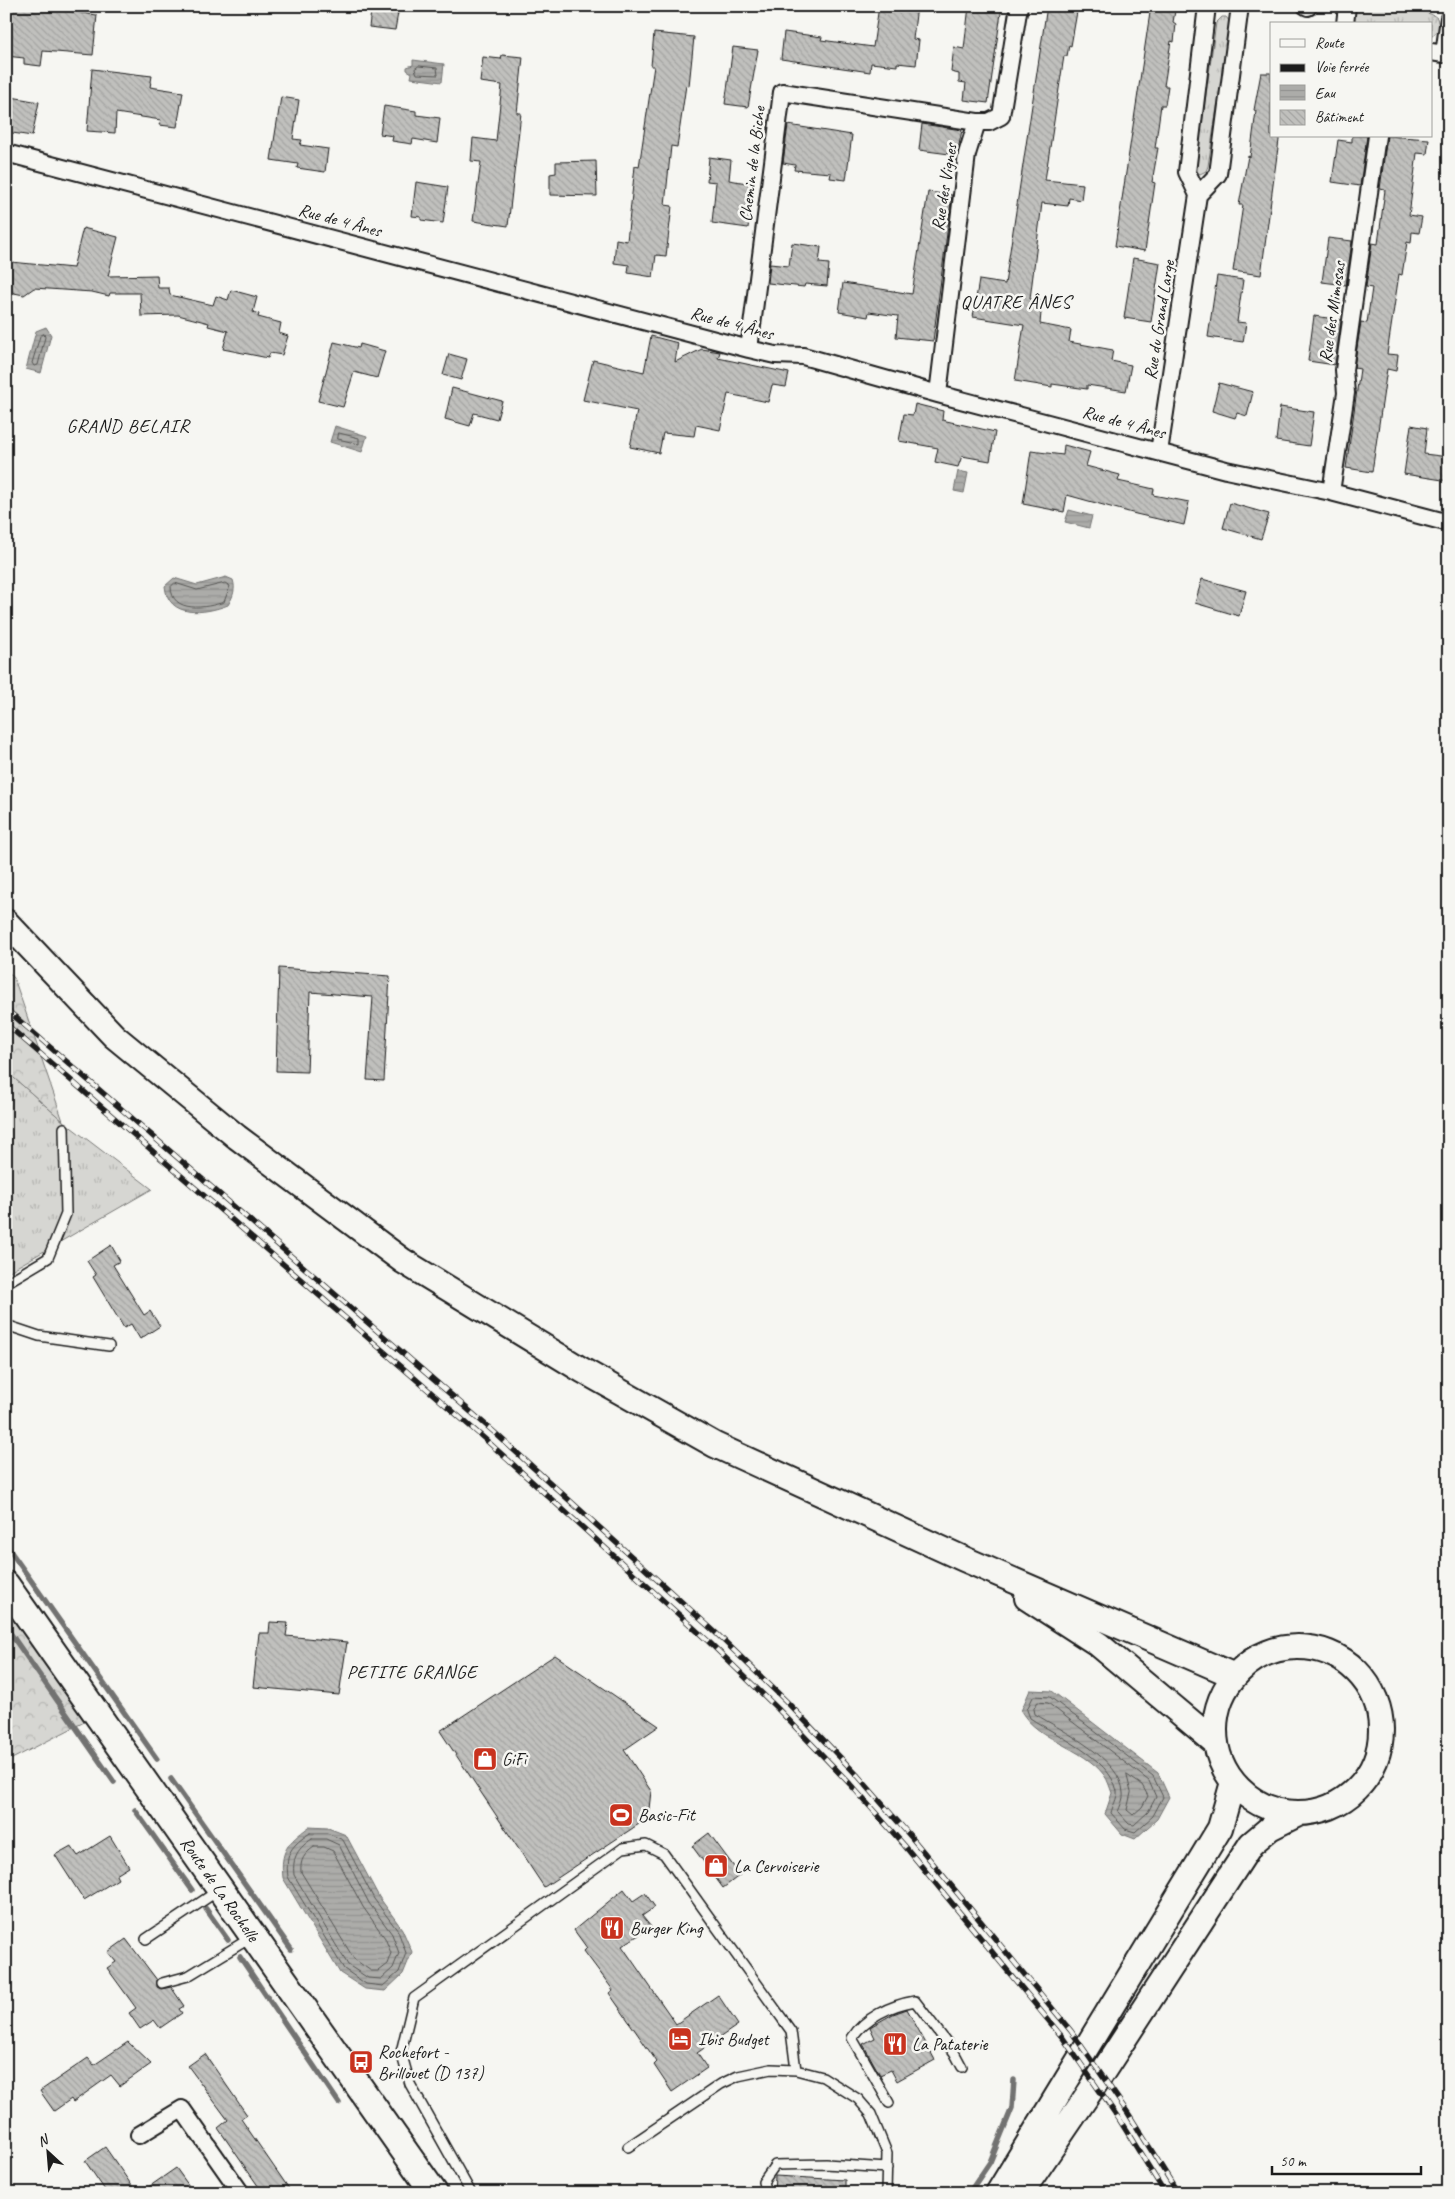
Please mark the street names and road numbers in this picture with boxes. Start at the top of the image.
street label: Chemin de la Biche [734,104,770,223]
street label: Rue des Vignes [926,140,962,232]
street label: Rue de 4 Ânes [296,198,386,242]
street label: Rue du Grand Large [1139,258,1179,381]
street label: Rue des Mimosas [1314,258,1350,364]
street label: Rue de 4 Ânes [688,301,778,345]
street label: Rue de 4 Ânes [1080,400,1170,444]
street label: Route de La Rochelle [176,1832,265,1947]

